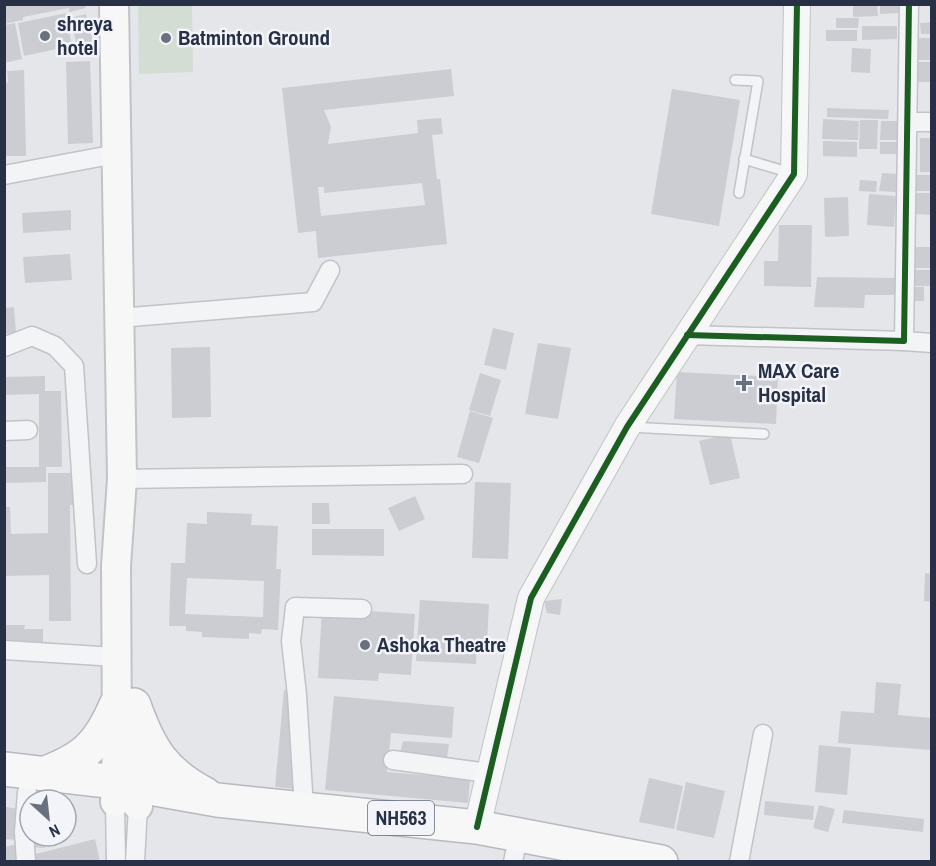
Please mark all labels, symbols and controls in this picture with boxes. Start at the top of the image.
place label: shreya hotel [57,9,113,62]
place label: Batminton Ground [178,23,330,52]
marker: shreya hotel [38,29,52,43]
marker: Batminton Ground [159,31,173,45]
place label: MAX Care Hospital [758,356,839,409]
marker: MAX Care Hospital [735,374,753,392]
place label: Ashoka Theatre [377,630,506,659]
marker: Ashoka Theatre [358,638,372,652]
north arrow [18,788,78,848]
road number: NH563 [368,801,434,835]
text: N [46,819,64,843]

